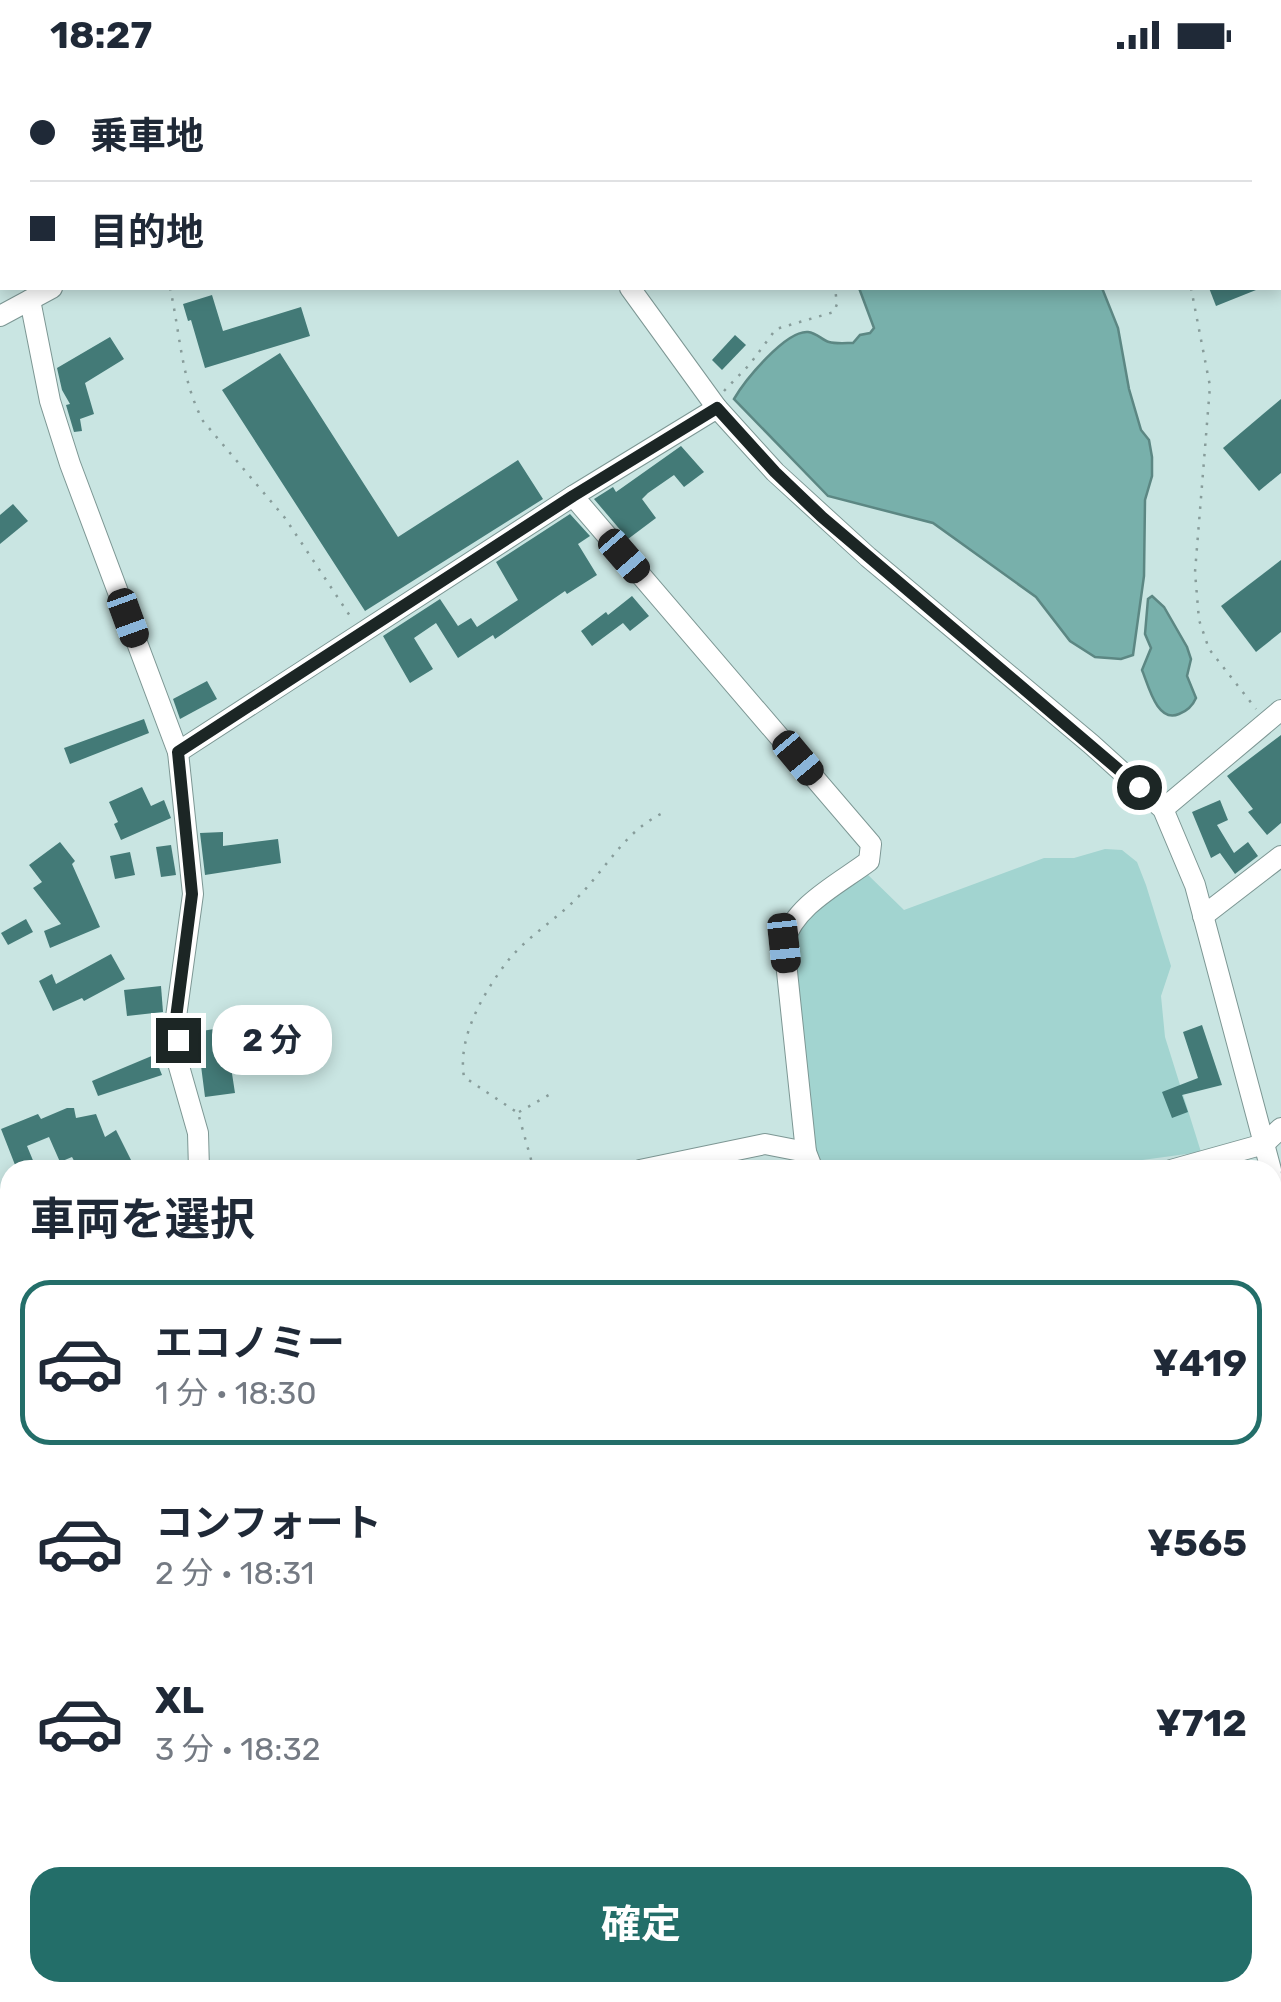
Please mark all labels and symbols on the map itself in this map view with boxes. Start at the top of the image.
car [593,524,655,588]
car [104,585,152,651]
car [767,725,829,791]
route start [1117,765,1162,810]
car [766,912,802,974]
callout: 2 分 [213,1005,333,1075]
route end [156,1018,201,1063]

